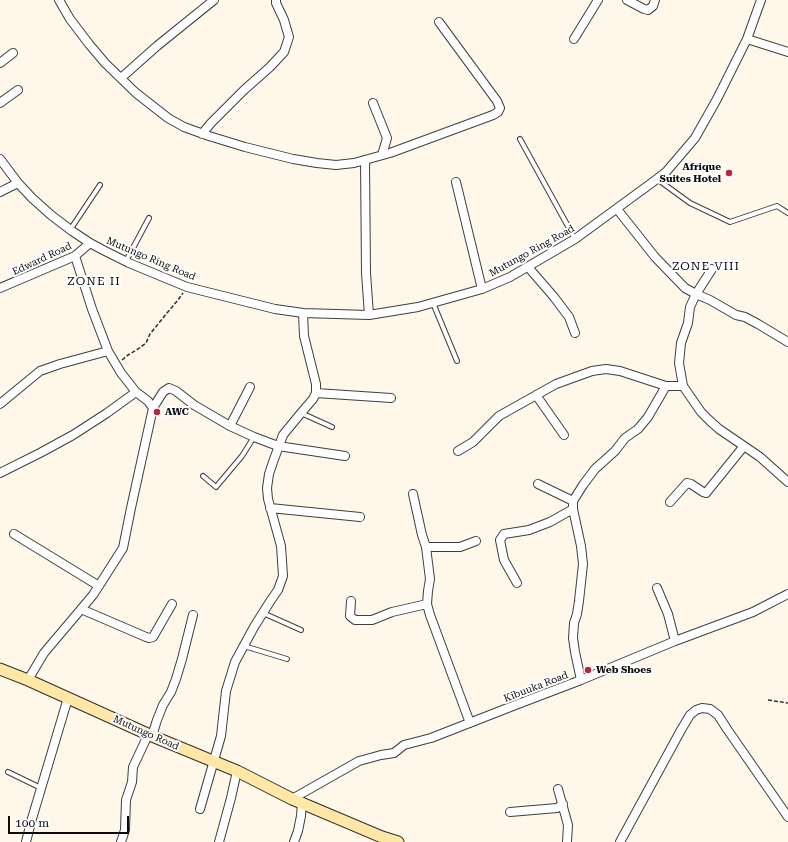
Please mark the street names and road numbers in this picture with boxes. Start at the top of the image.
street label: Mutungo Ring Road [487,223,577,279]
street label: Mutungo Ring Road [105,235,197,283]
street label: Edward Road [10,240,74,278]
street label: Kibuuka Road [502,669,570,705]
street label: Mutungo Road [111,713,181,753]

